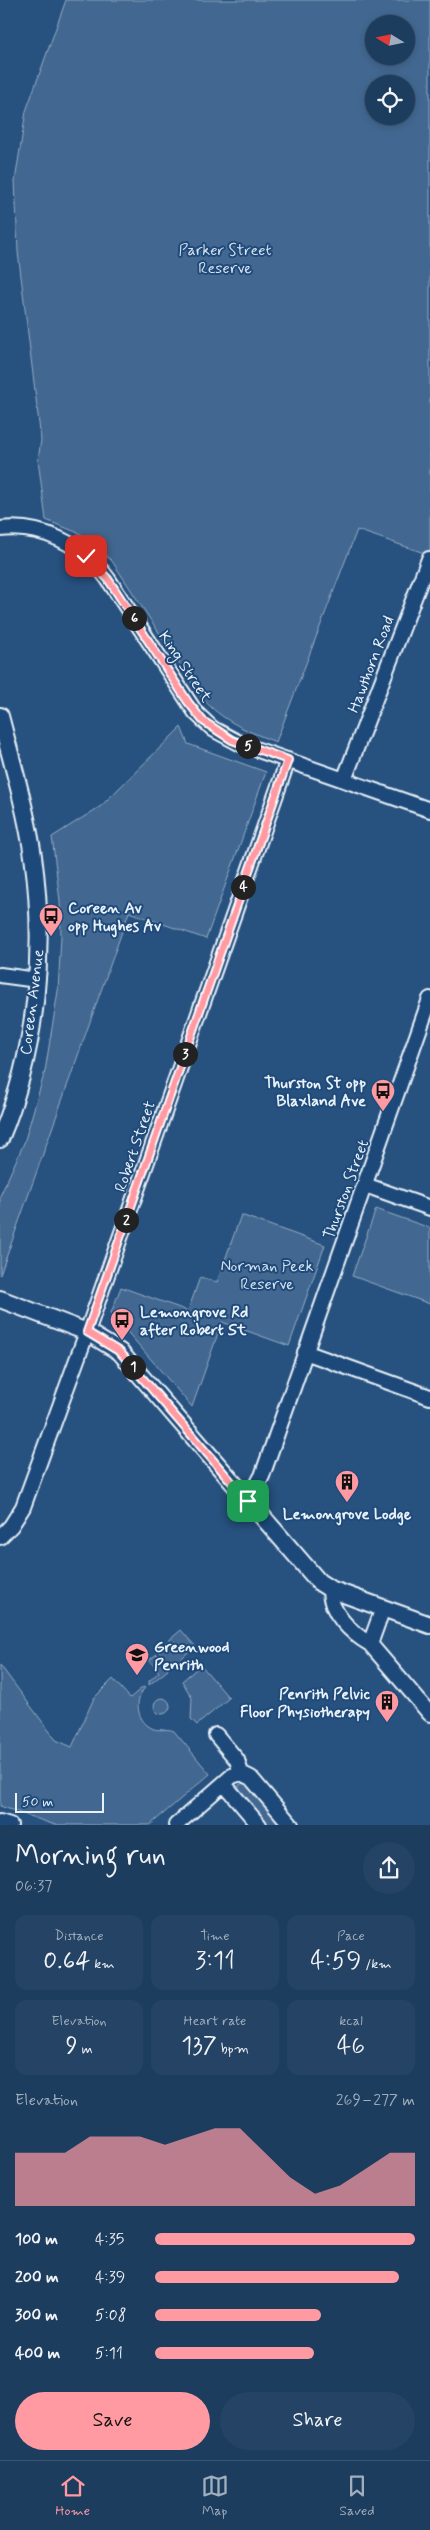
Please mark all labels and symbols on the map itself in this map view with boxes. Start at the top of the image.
north arrow [365,15,415,65]
park label: Parker Street Reserve [178,240,272,279]
pin [65,535,107,577]
pin: 6 [122,606,146,630]
street label: Hawthorn Road [343,613,399,716]
street label: King Street [152,627,217,708]
pin: 5 [236,734,260,758]
pin: 4 [230,874,256,900]
place label: Coreen Av opp Hughes Av [68,898,162,938]
bus stop icon: Coreen Av opp Hughes Av [38,903,64,937]
street label: Coreen Avenue [16,948,49,1056]
pin: 3 [172,1042,198,1066]
place label: Thurston St opp Blaxland Ave [264,1073,366,1112]
bus stop icon: Thurston St opp Blaxland Ave [370,1078,396,1112]
street label: Robert Street [110,1098,161,1195]
street label: Thurston Street [319,1137,374,1242]
pin: 2 [114,1208,138,1232]
park label: Norman Peek Reserve [220,1256,314,1295]
place label: Lemongrove Rd after Robert St [140,1302,248,1341]
bus stop icon: Lemongrove Rd after Robert St [109,1307,135,1341]
pin: 1 [120,1354,146,1380]
building icon: Lemongrove Lodge [334,1469,360,1503]
pin [227,1480,269,1522]
place label: Lemongrove Lodge [283,1504,412,1526]
place label: Greenwood Penrith [154,1637,230,1676]
school or university icon: Greenwood Penrith [124,1642,150,1676]
place label: Penrith Pelvic Floor Physiotherapy [240,1684,370,1723]
building icon: Penrith Pelvic Floor Physiotherapy [374,1689,400,1723]
scale bar [15,1790,104,1813]

